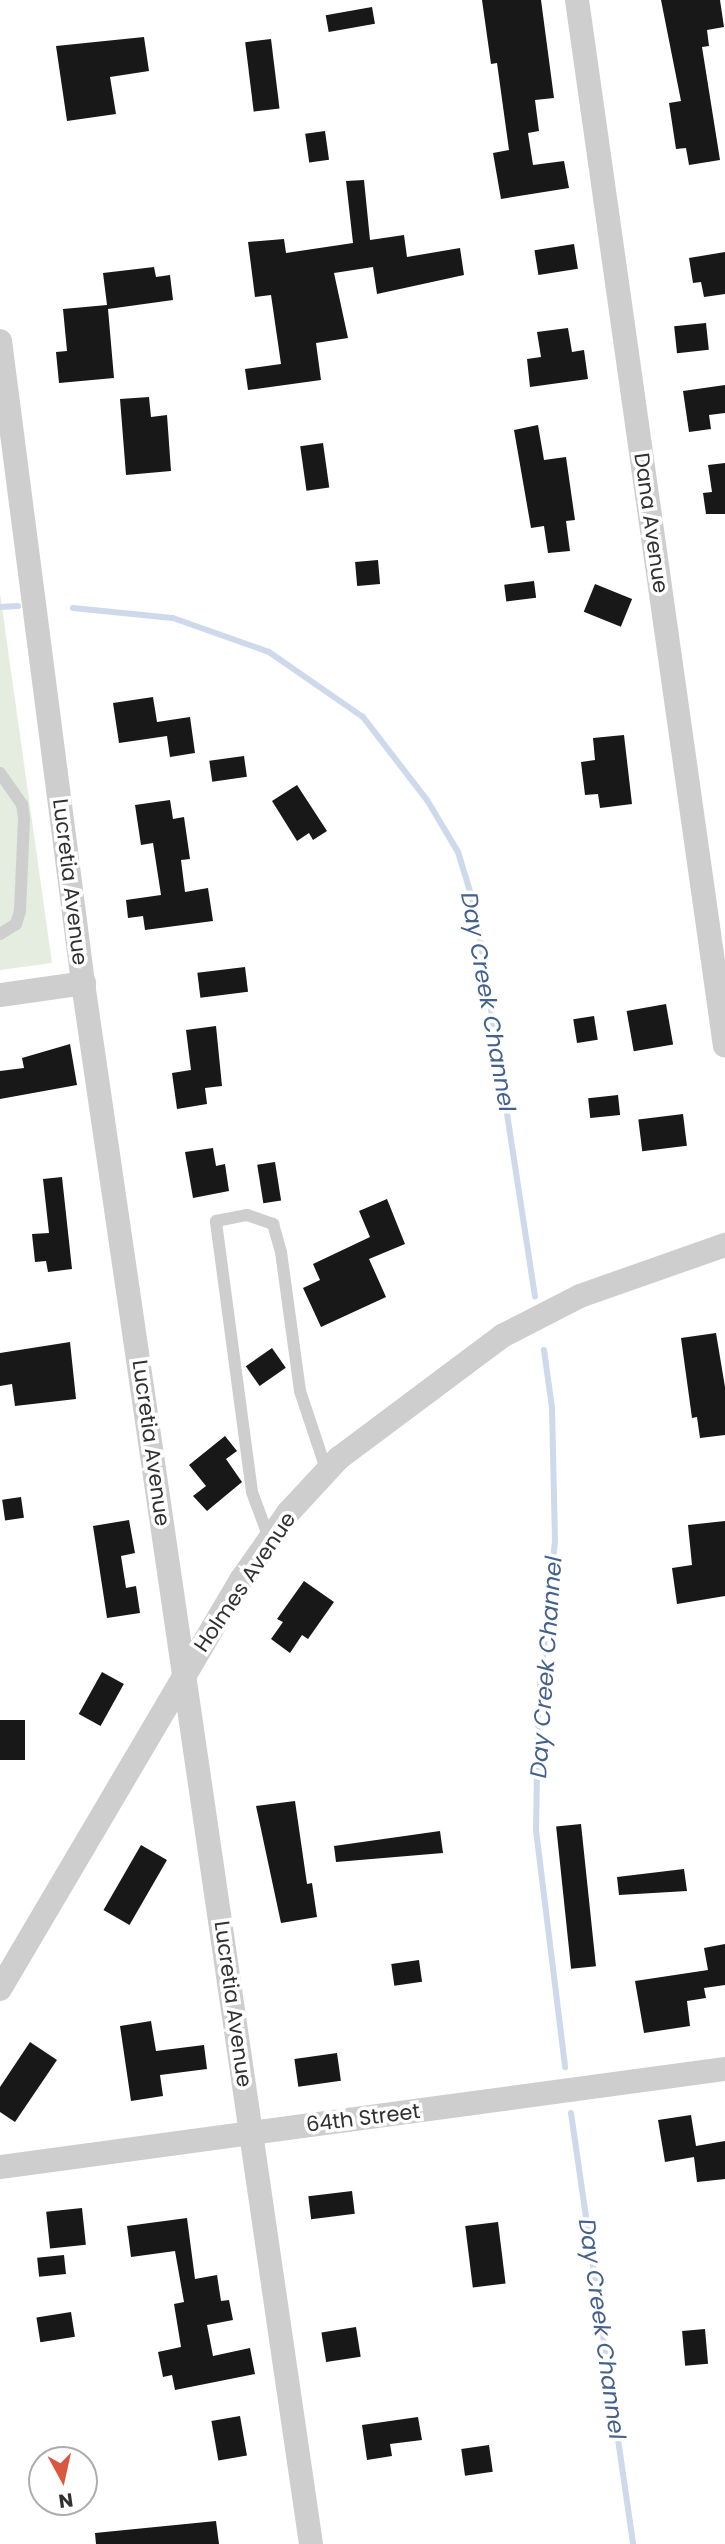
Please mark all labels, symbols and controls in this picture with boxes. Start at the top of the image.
street label: Dana Avenue [629,451,673,595]
street label: Lucretia Avenue [47,797,93,967]
water label: Day Creek Channel [455,890,521,1114]
street label: Lucretia Avenue [127,1358,175,1528]
street label: Holmes Avenue [189,1507,301,1657]
water label: Day Creek Channel [524,1555,568,1779]
street label: Lucretia Avenue [209,1919,257,2089]
street label: 64th Street [305,2099,421,2137]
water label: Day Creek Channel [573,2217,631,2441]
north arrow [28,2446,98,2516]
text: N [57,2486,75,2515]

